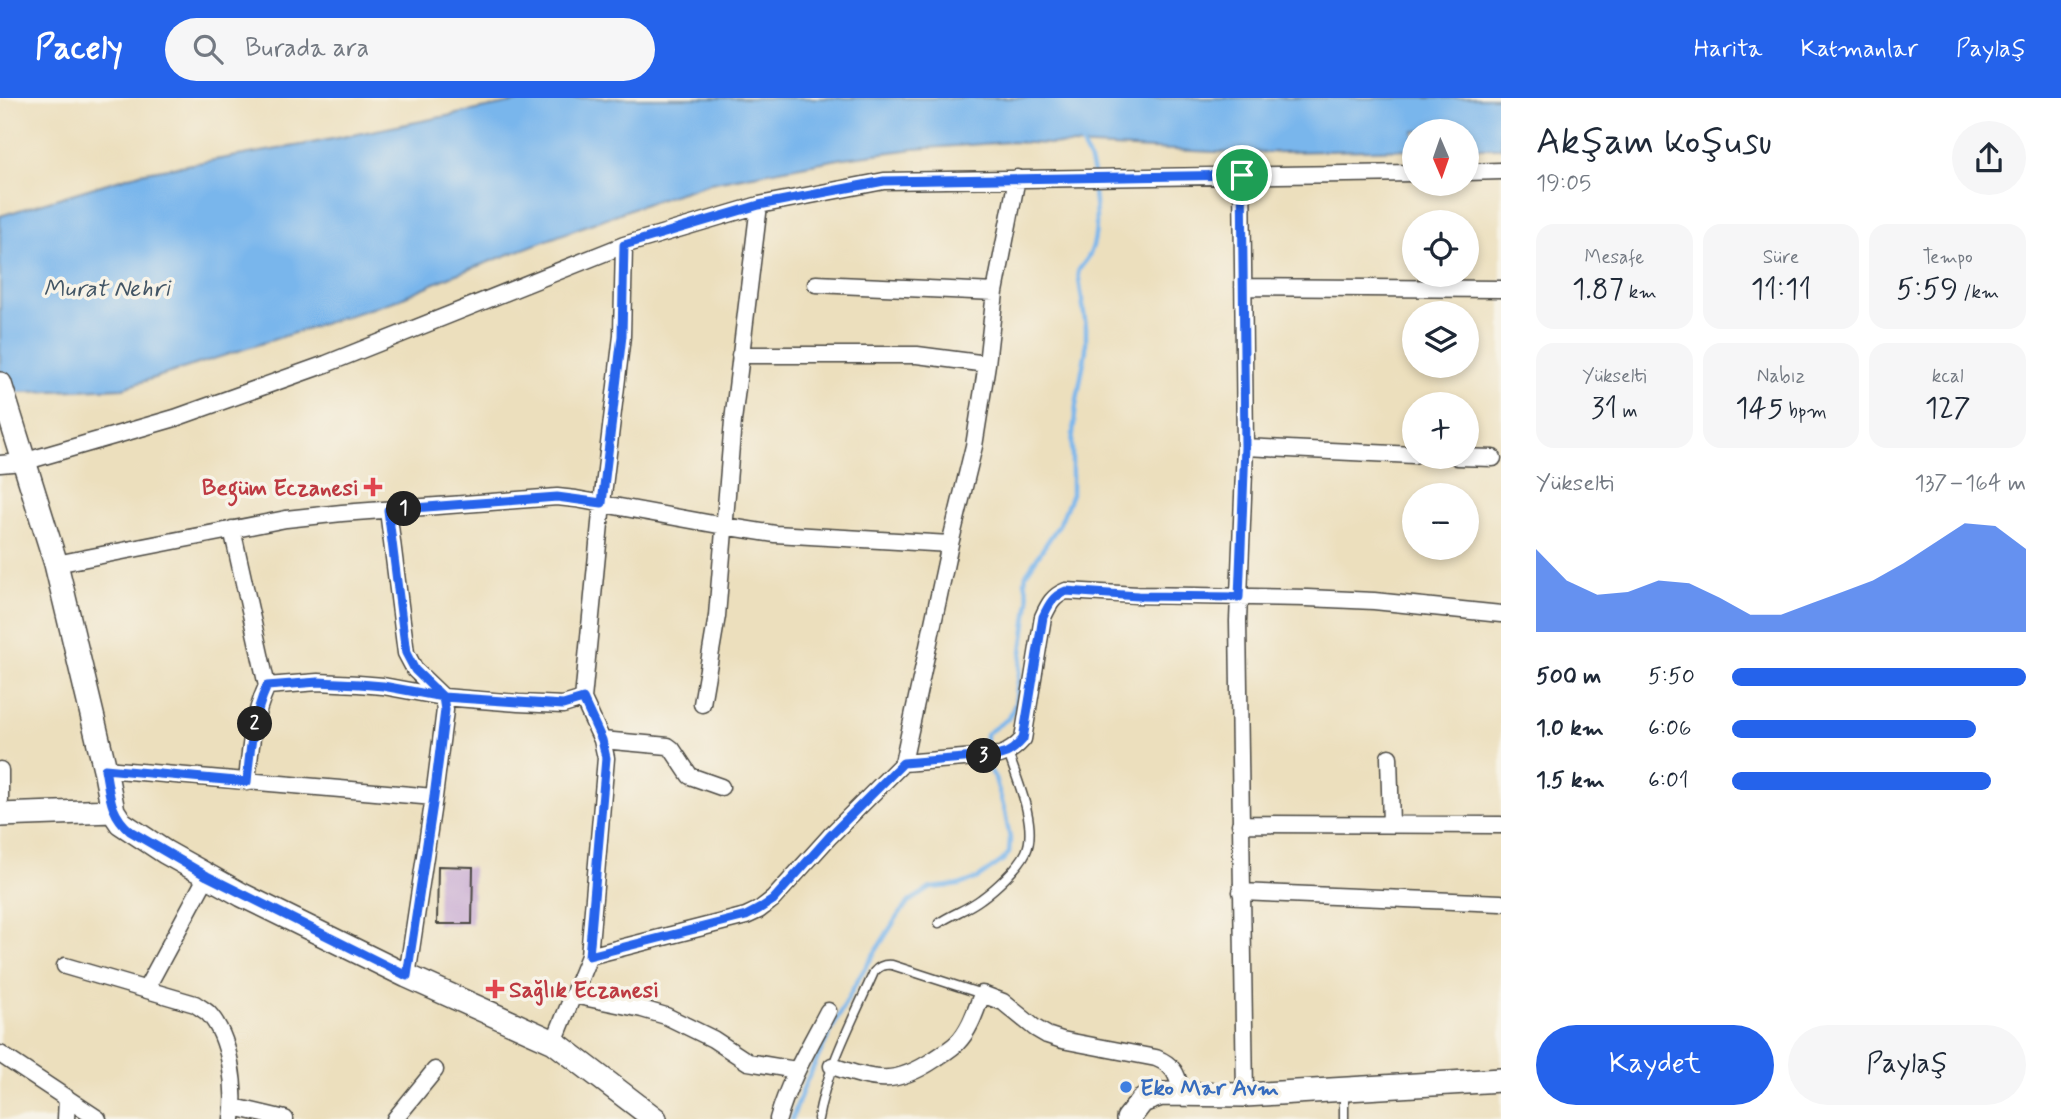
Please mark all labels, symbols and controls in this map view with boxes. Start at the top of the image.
search box [165,18,655,81]
text: Pacely [35,27,123,71]
icon: search [189,30,227,68]
text: Burada ara [245,32,369,66]
text: Harita [1694,34,1762,65]
text: Katmanlar [1800,34,1918,65]
text: Paylaş [1956,34,2026,65]
text: Akşam koşusu [1536,118,1772,167]
north arrow [1402,119,1479,196]
map controls [1402,119,1479,560]
button: share [1952,121,2026,195]
pin [1212,145,1272,205]
icon: arrive [1223,156,1261,194]
text: 19:05 [1536,169,1591,199]
button: locate [1402,210,1479,287]
text: Mesafe [1584,245,1644,270]
text: Süre [1763,245,1799,270]
text: Tempo [1923,245,1973,270]
text: 1.87 [1572,270,1624,309]
text: 11:11 [1751,270,1811,309]
text: 5:59 [1896,270,1958,309]
water label: Murat Nehri [43,274,172,305]
text: km [1624,280,1657,305]
text: /km [1958,280,1999,305]
button: layers [1402,301,1479,378]
text: Yükselti [1582,364,1647,389]
text: Nabız [1757,364,1805,389]
text: kcal [1932,364,1964,389]
text: 31 [1591,389,1617,428]
text: 145 [1735,389,1783,428]
text: 127 [1925,389,1971,428]
button: + [1402,392,1479,469]
text: m [1617,399,1638,424]
text: bpm [1783,399,1827,424]
text: Yükselti [1536,469,1614,499]
text: 137–164 m [1914,469,2026,499]
place label: Begüm Eczanesi [202,474,359,507]
marker: Begüm Eczanesi [365,479,381,495]
button: − [1402,483,1479,560]
pin: 1 [386,492,422,526]
text: 1 [399,496,408,521]
text: 500 m [1536,662,1601,692]
text: 5:50 [1648,662,1695,692]
pin: 2 [238,706,272,742]
text: 2 [250,711,259,736]
text: 1.0 km [1536,714,1604,744]
text: 6:06 [1648,714,1692,744]
pin: 3 [967,738,1002,774]
text: 3 [979,743,988,768]
text: 1.5 km [1536,766,1605,796]
text: 6:01 [1648,766,1689,796]
place label: Sağlık Eczanesi [509,976,659,1006]
marker: Sağlık Eczanesi [487,981,503,997]
button: Kaydet [1536,1025,1774,1105]
button: Paylaş [1788,1025,2026,1105]
place label: Eko Mar Avm [1140,1074,1279,1104]
marker: Eko Mar Avm [1118,1079,1134,1095]

